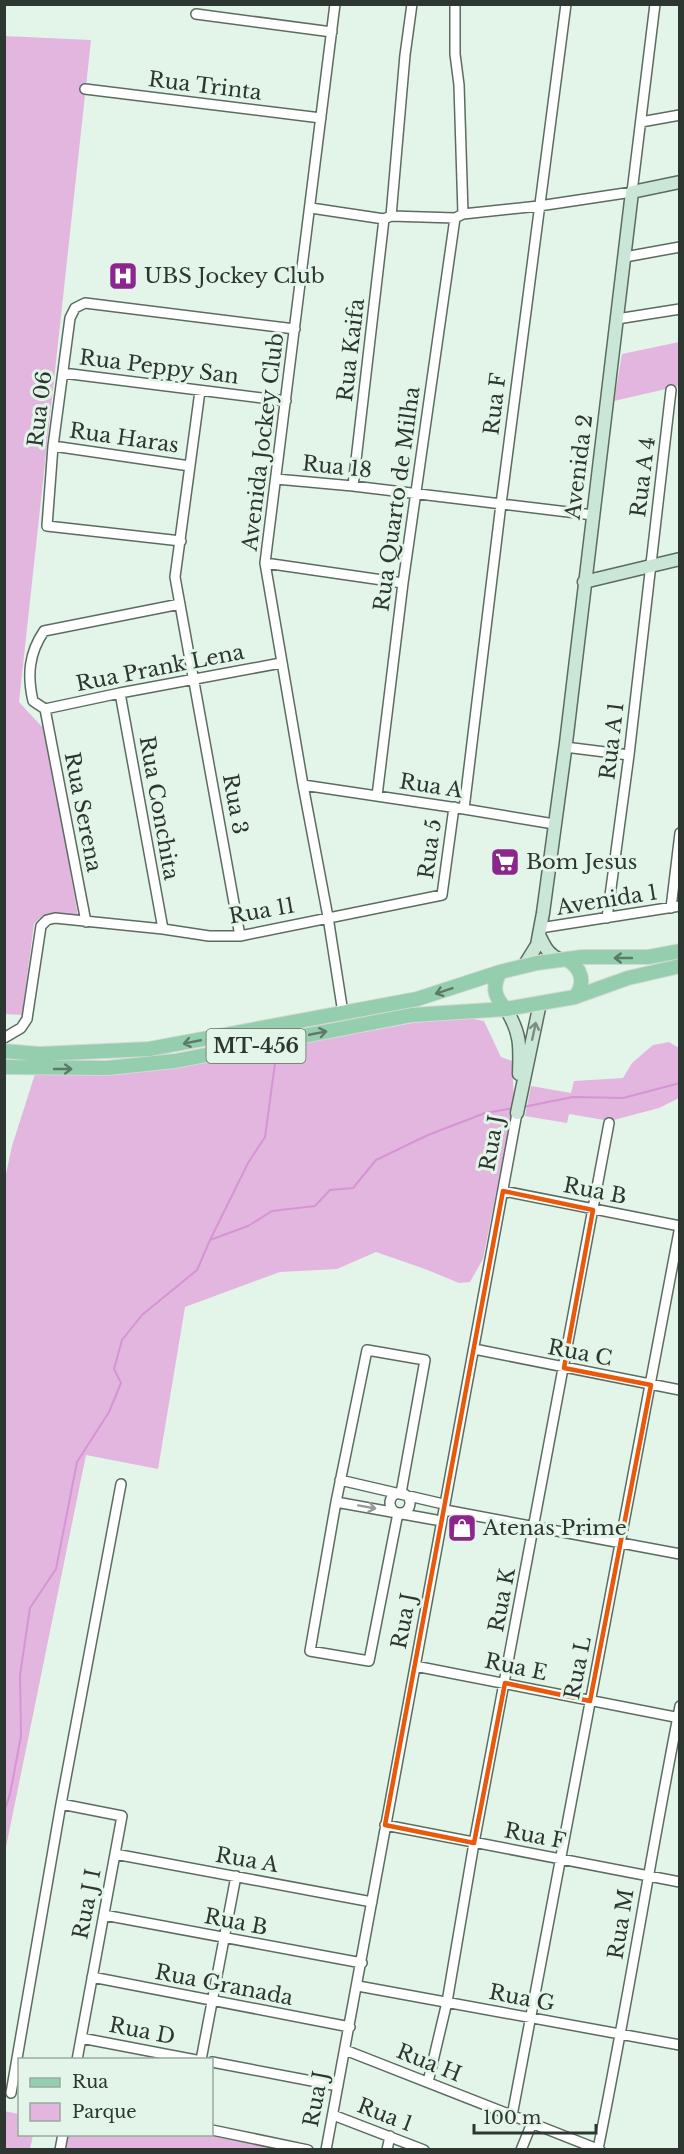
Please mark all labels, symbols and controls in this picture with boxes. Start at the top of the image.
street label: Rua Trinta [147,66,264,106]
hospital icon: UBS Jockey Club [107,260,139,292]
place label: UBS Jockey Club [144,263,325,289]
street label: Rua Kaifa [332,297,370,403]
street label: Avenida Jockey Club [237,331,289,554]
street label: Rua Peppy San [78,344,240,390]
street label: Rua 06 [22,369,58,449]
street label: Rua F [478,372,512,436]
street label: Rua Quarto de Milha [368,385,426,613]
street label: Avenida 2 [560,413,598,522]
street label: Rua Haras [68,417,180,459]
street label: Rua A 4 [625,435,661,519]
street label: Rua 18 [301,450,373,484]
street label: Rua Prank Lena [74,639,247,697]
street label: Rua A 1 [594,701,630,781]
street label: Rua Conchita [134,734,185,882]
street label: Rua Serena [59,750,107,874]
street label: Rua A [398,768,465,804]
street label: Rua 3 [217,772,253,836]
street label: Rua 5 [413,817,447,881]
supermarket icon: Bom Jesus [489,846,521,878]
place label: Bom Jesus [526,849,637,875]
street label: Avenida 1 [554,879,659,921]
street label: Rua 11 [227,892,297,930]
one-way arrow [614,952,634,963]
one-way arrow [435,986,454,997]
one-way arrow [529,1022,540,1041]
one-way arrow [308,1027,327,1038]
road number: MT-456 [206,1029,306,1063]
one-way arrow [182,1037,202,1048]
one-way arrow [52,1063,72,1075]
street label: Rua J [474,1113,510,1173]
street label: Rua B [561,1172,629,1210]
street label: Rua C [546,1334,614,1372]
one-way arrow [357,1502,376,1513]
shop icon: Atenas Prime [446,1512,478,1544]
place label: Atenas Prime [482,1515,627,1541]
street label: Rua K [483,1565,521,1634]
street label: Rua J [386,1591,422,1651]
street label: Rua L [559,1634,597,1702]
street label: Rua E [482,1648,550,1686]
street label: Rua F [502,1817,568,1855]
street label: Rua A [214,1842,281,1878]
street label: Rua J I [67,1867,107,1941]
street label: Rua M [603,1887,639,1961]
street label: Rua B [202,1903,270,1941]
street label: Rua Granada [153,1959,295,2011]
street label: Rua G [487,1979,557,2017]
street label: Rua D [107,2012,177,2050]
street label: Rua H [393,2038,465,2088]
legend [18,2058,213,2136]
street label: Rua J [298,2069,334,2129]
text: Rua [72,2071,108,2093]
street label: Rua 1 [354,2093,416,2137]
scale bar [474,2097,596,2135]
text: Parque [72,2101,137,2123]
text: 100 m [483,2107,541,2129]

